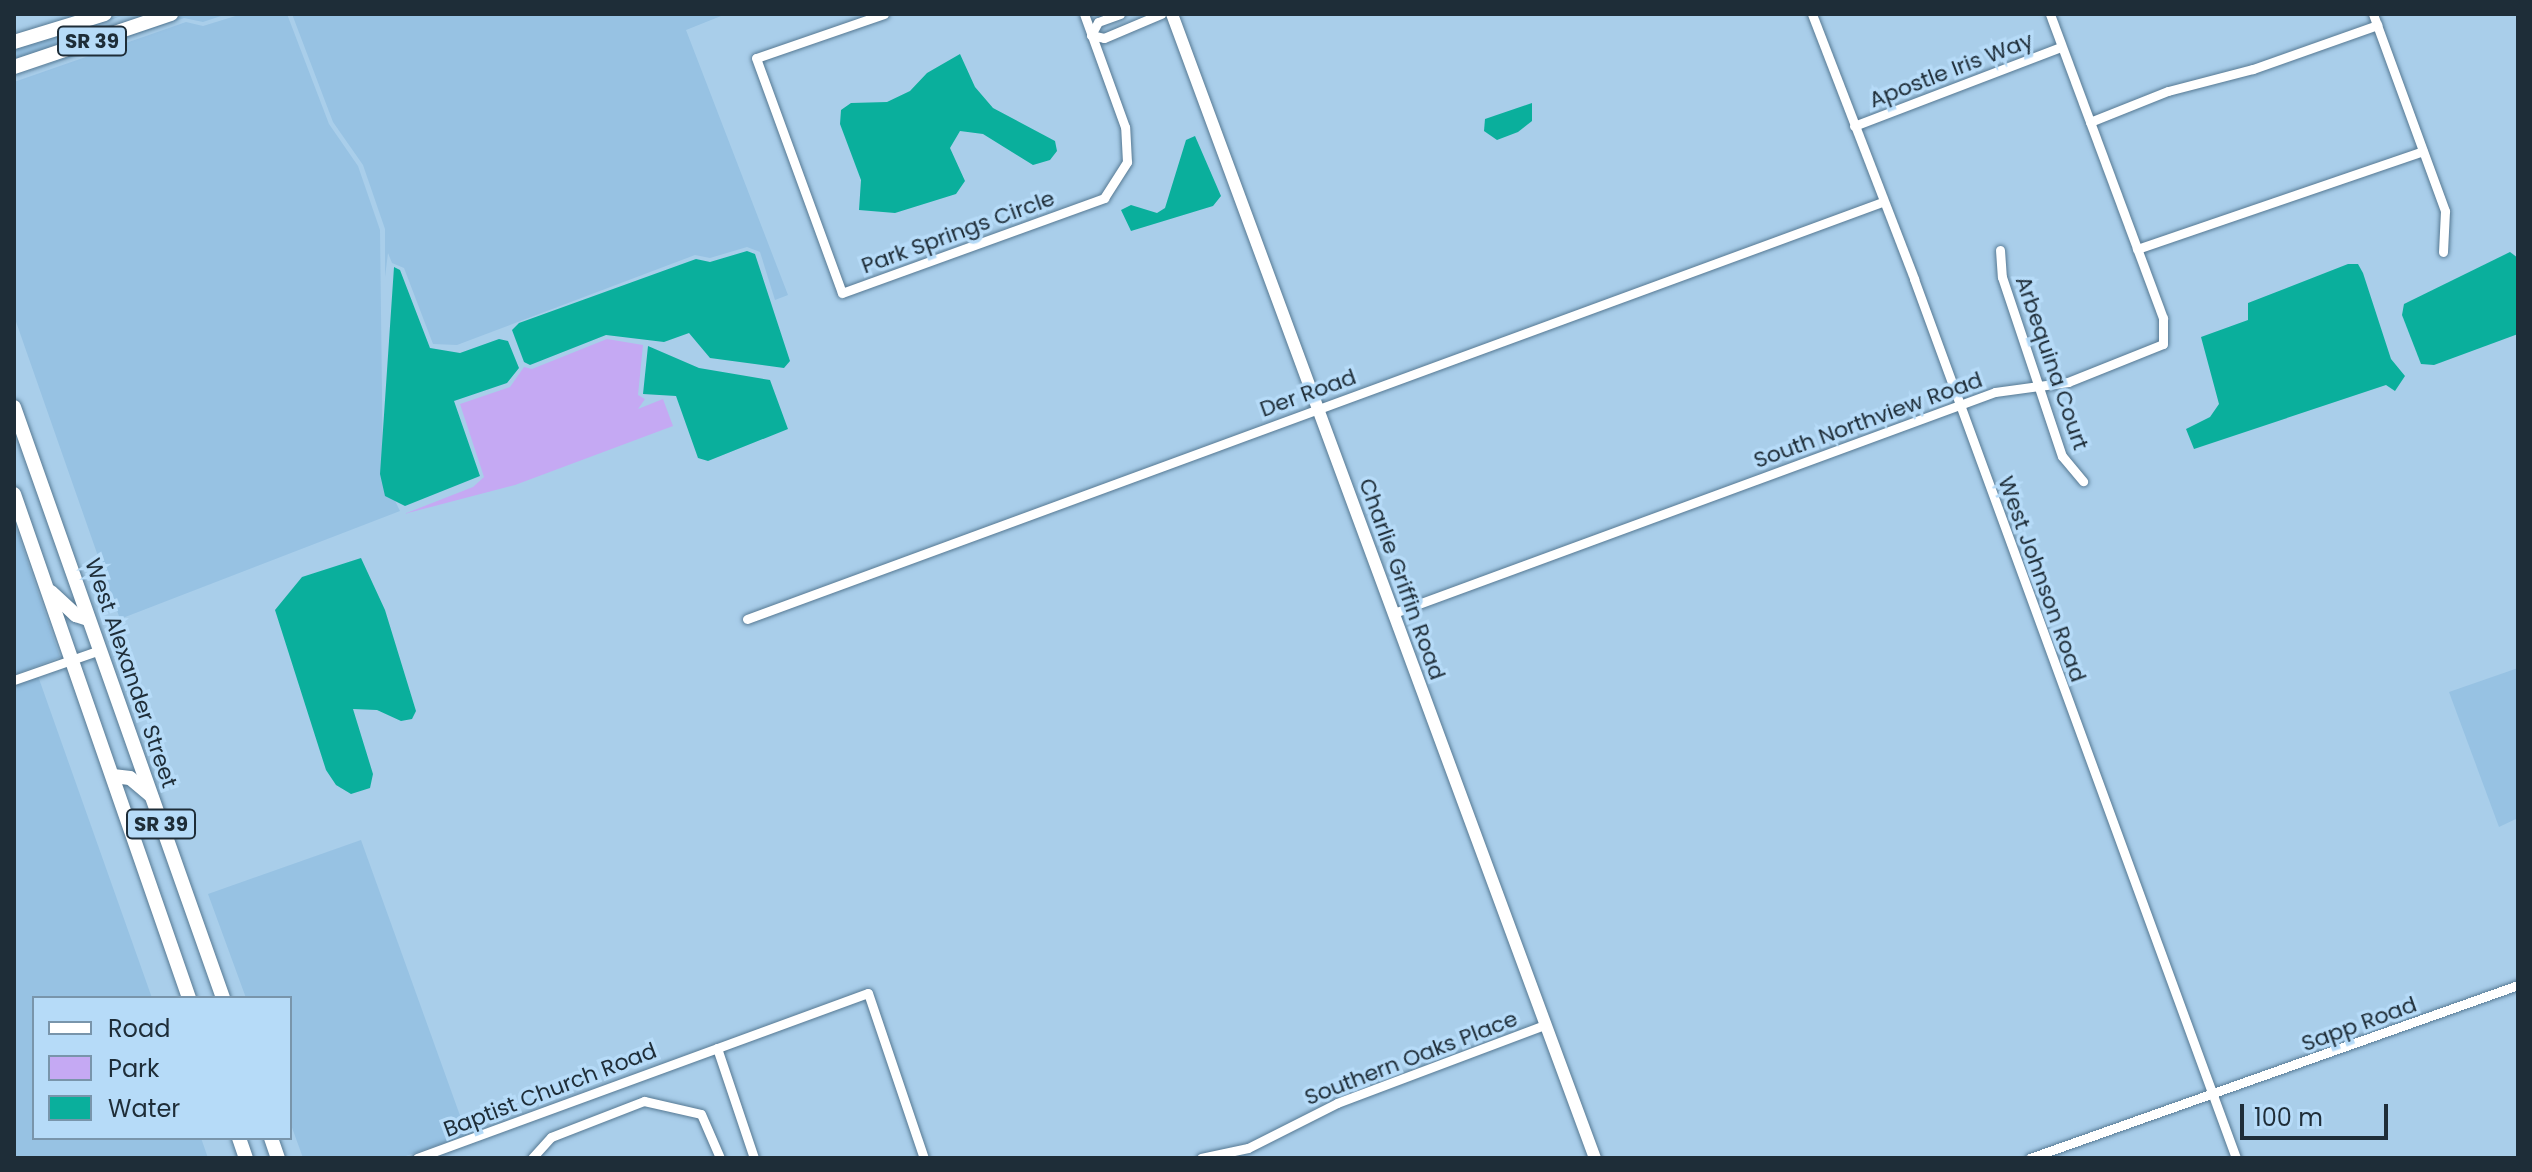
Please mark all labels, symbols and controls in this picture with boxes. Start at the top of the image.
road number: SR 39 [56,25,128,57]
street label: Apostle Iris Way [1865,27,2037,113]
street label: Park Springs Circle [858,185,1058,279]
street label: Arbequina Court [2010,273,2094,453]
street label: Der Road [1256,363,1360,423]
street label: South Northview Road [1750,366,1986,474]
street label: West Johnson Road [1992,472,2092,686]
street label: Charlie Griffin Road [1353,475,1451,683]
street label: West Alexander Street [79,555,183,791]
road number: SR 39 [125,808,197,840]
street label: Sapp Road [2298,991,2420,1057]
legend [32,996,292,1140]
street label: Southern Oaks Place [1301,1005,1521,1111]
text: Road [108,1012,170,1045]
street label: Baptist Church Road [440,1037,660,1143]
text: Park [108,1052,159,1085]
scale bar [2244,1088,2392,1138]
text: Water [108,1092,180,1125]
text: 100 m [2254,1101,2323,1134]

